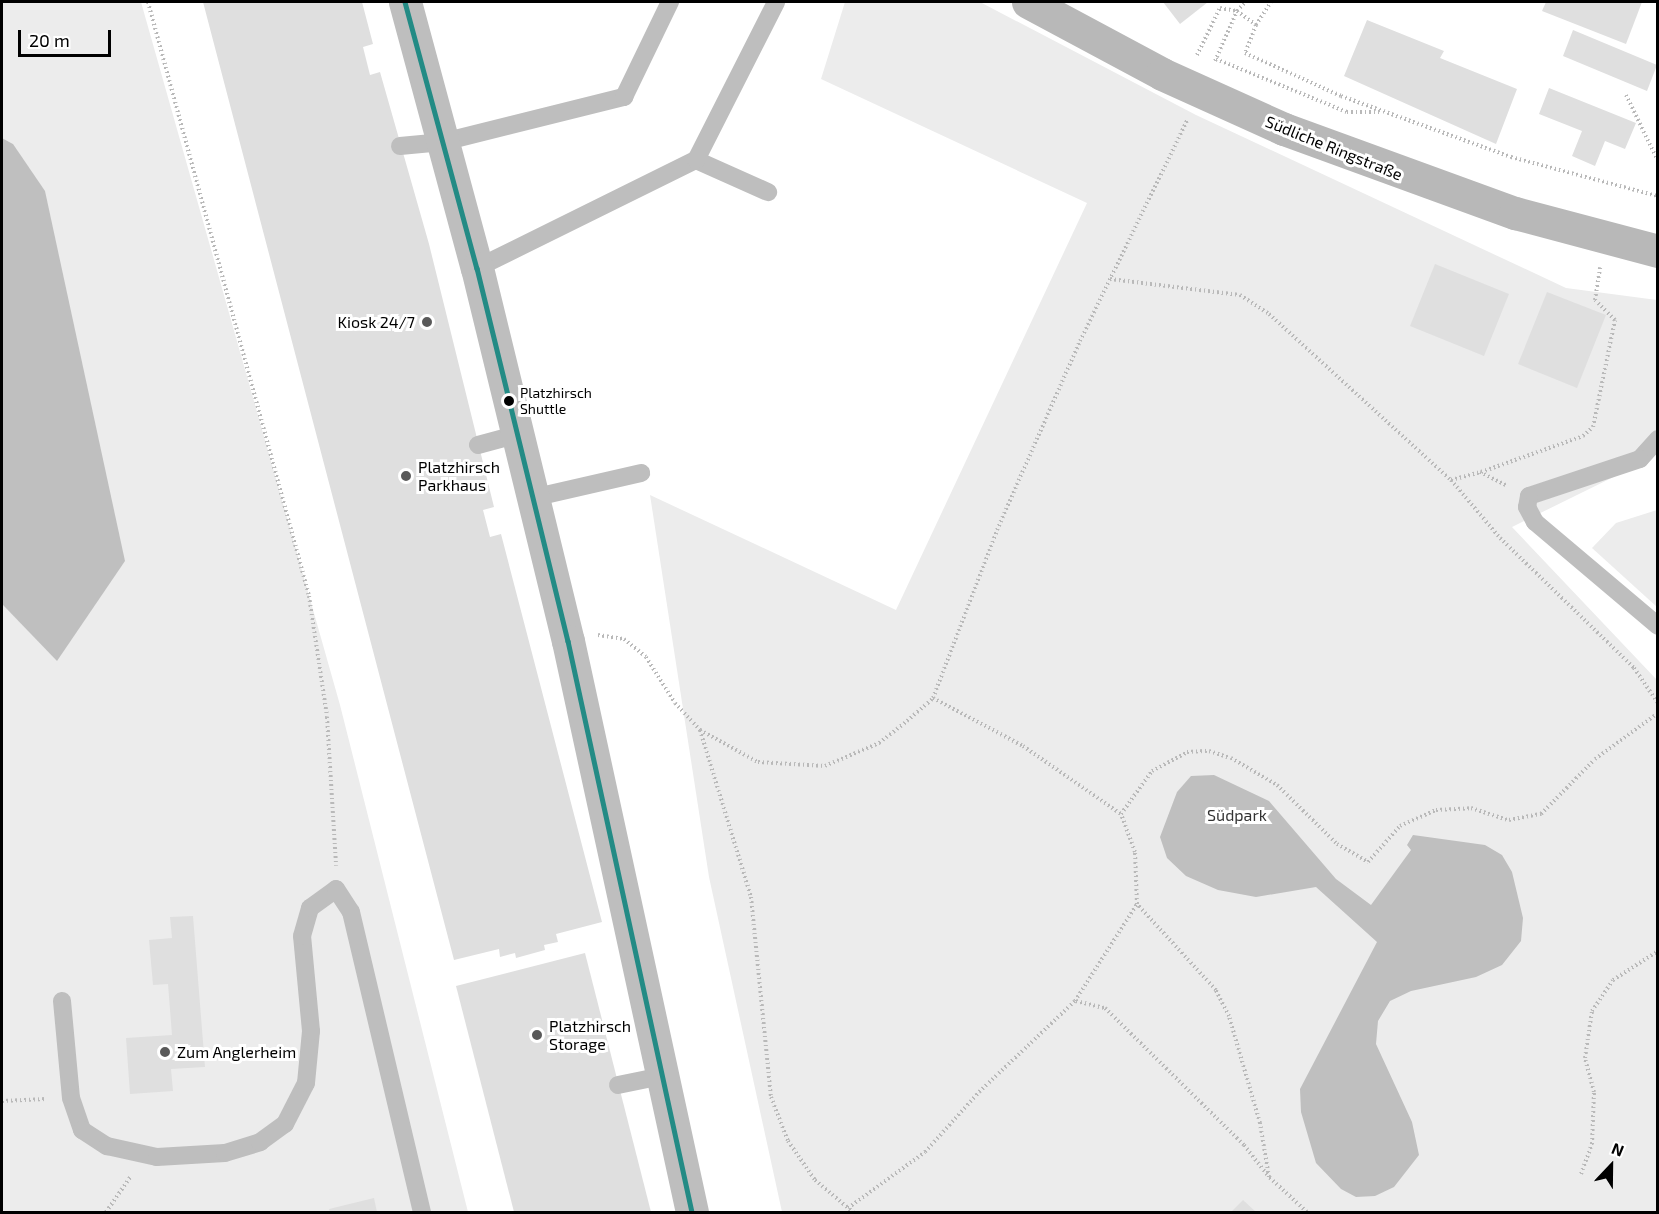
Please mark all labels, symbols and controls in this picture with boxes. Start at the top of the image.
scale bar [21,18,114,56]
text: 20 m [29,29,70,51]
street label: Südliche Ringstraße [1263,112,1405,184]
place label: Kiosk 24/7 [337,312,415,332]
marker: Kiosk 24/7 [420,315,434,329]
place label: Platzhirsch Shuttle [520,385,592,418]
marker: Platzhirsch Shuttle [503,395,515,407]
place label: Platzhirsch Parkhaus [418,457,500,495]
marker: Platzhirsch Parkhaus [399,469,413,483]
park label: Südpark [1207,805,1267,825]
place label: Platzhirsch Storage [549,1016,631,1054]
marker: Platzhirsch Storage [530,1028,544,1042]
place label: Zum Anglerheim [177,1042,297,1062]
marker: Zum Anglerheim [158,1045,172,1059]
north arrow [1581,1136,1641,1196]
text: N [1609,1138,1627,1160]

